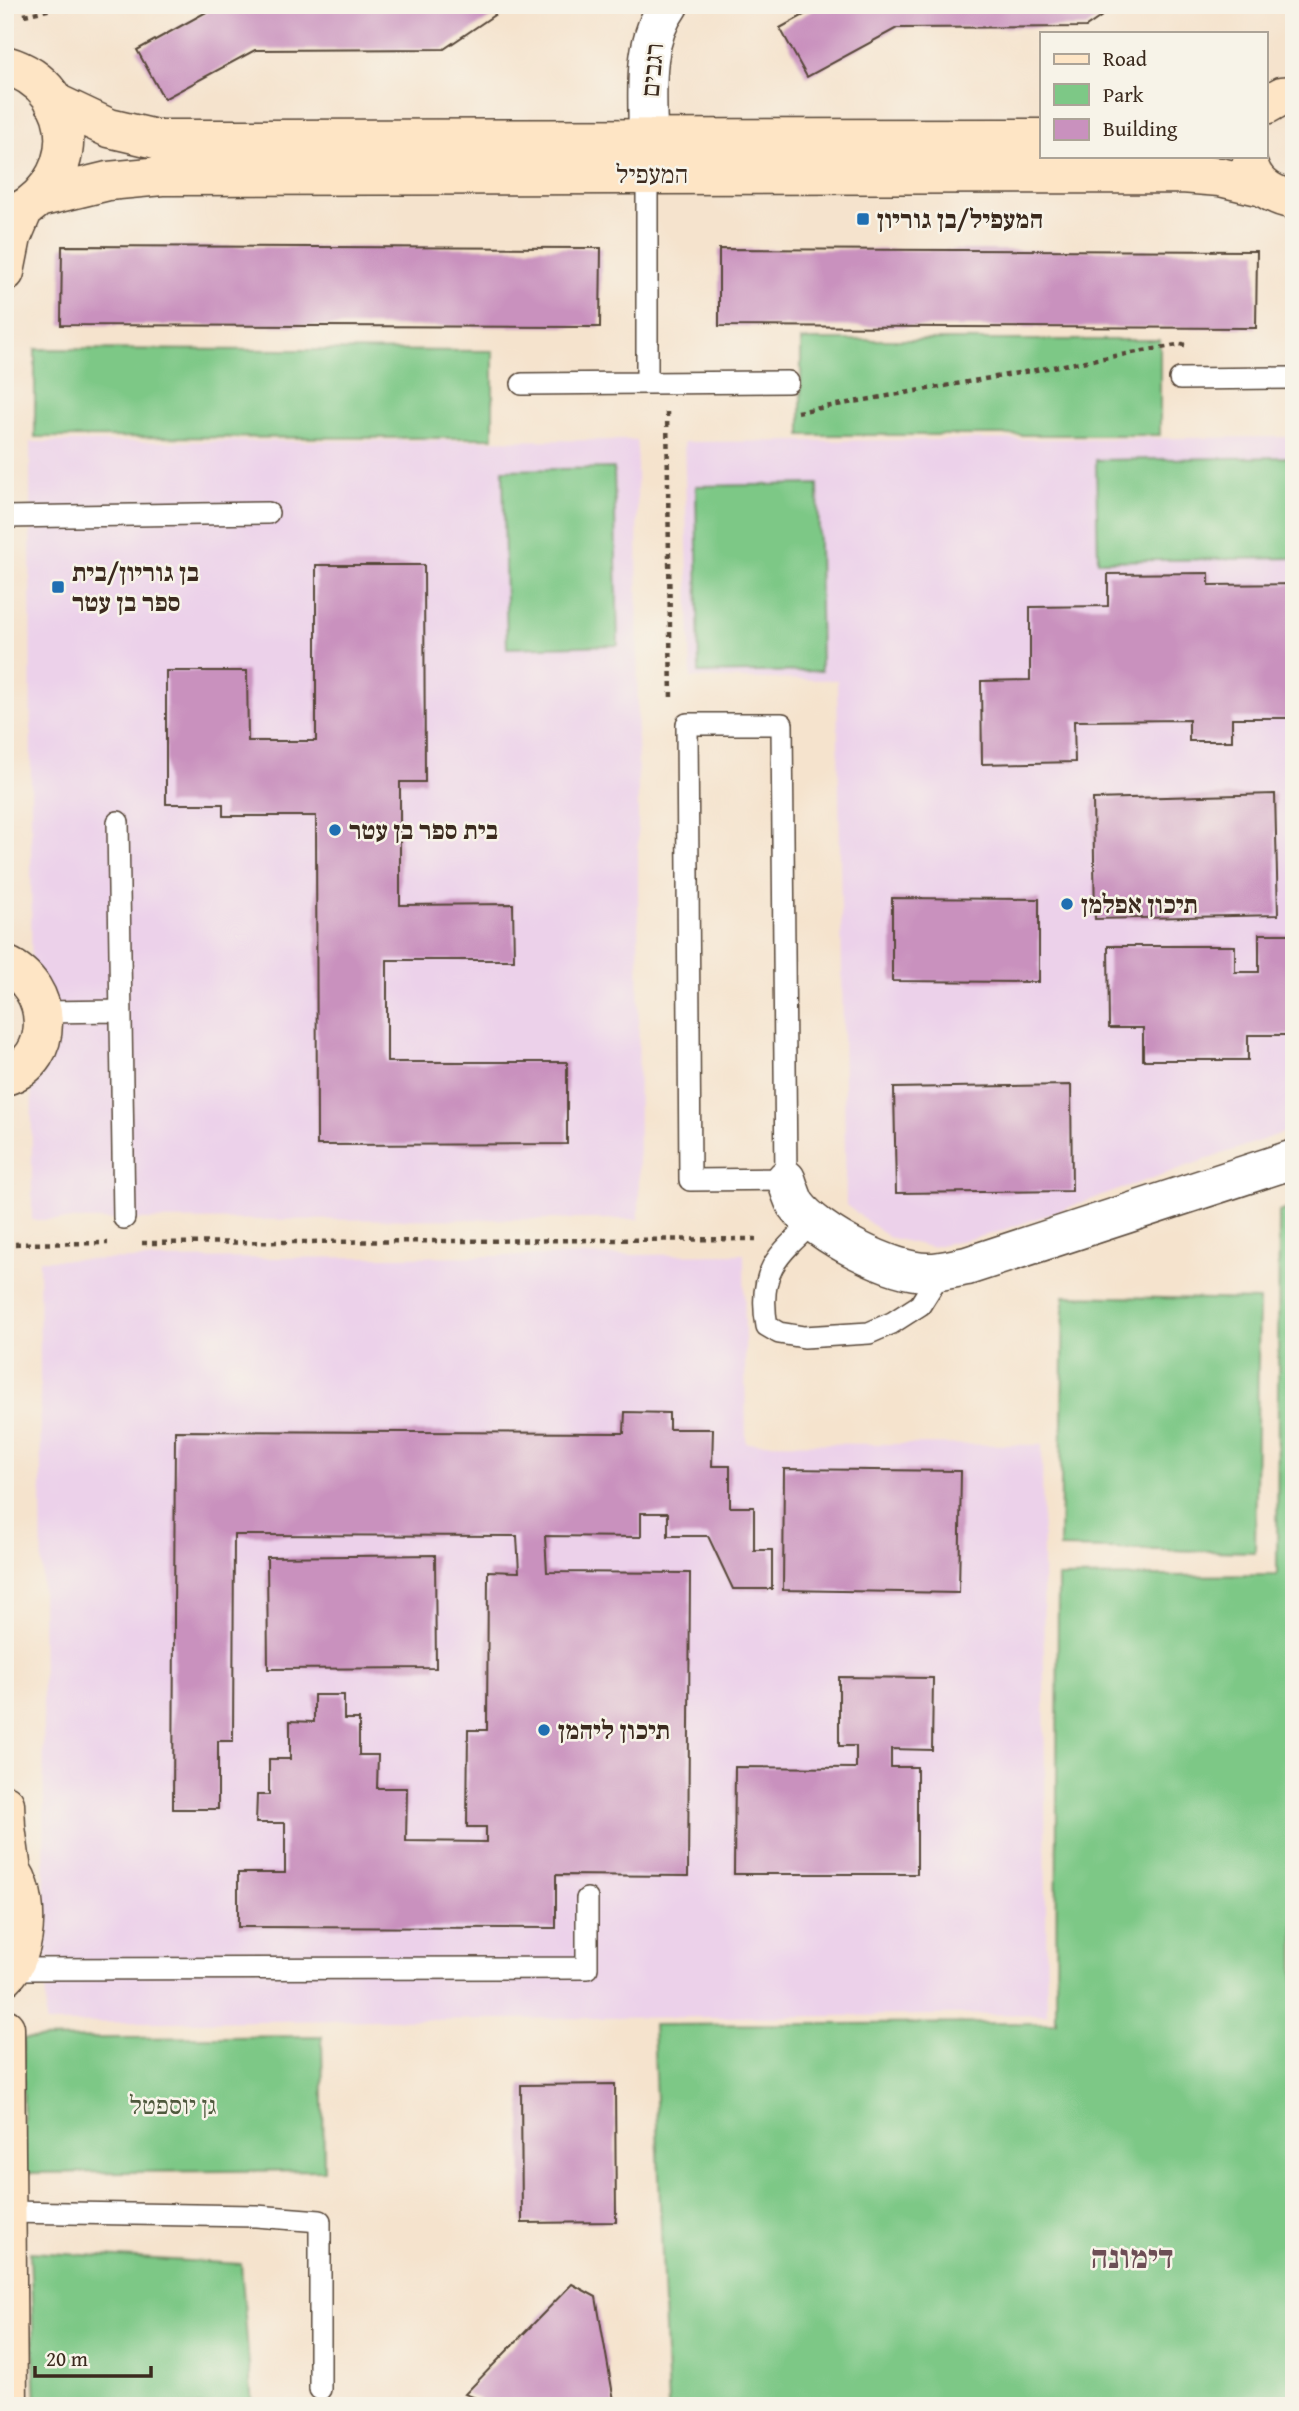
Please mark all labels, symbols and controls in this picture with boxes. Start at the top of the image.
legend [1040,32,1268,158]
street label: רגבים [630,41,673,99]
text: Road [1103,43,1148,74]
text: Park [1103,79,1144,110]
text: Building [1103,113,1178,144]
street label: המעפיל [616,154,688,193]
place label: המעפיל/בן גוריון [877,199,1043,238]
marker: המעפיל/בן גוריון [855,211,871,227]
place label: בן גוריון/בית ספר בן עטר [72,552,199,621]
marker: בן גוריון/בית ספר בן עטר [50,579,66,595]
place label: בית ספר בן עטר [349,810,498,849]
marker: בית ספר בן עטר [327,822,343,838]
place label: תיכון אפלמן [1081,884,1198,923]
marker: תיכון אפלמן [1059,896,1075,912]
place label: תיכון ליהמן [558,1710,670,1749]
marker: תיכון ליהמן [536,1722,552,1738]
park label: גן יוספטל [129,2085,217,2124]
district label: דימונה [1091,2232,1174,2280]
scale bar [35,2334,150,2378]
text: 20 m [46,2343,88,2374]

